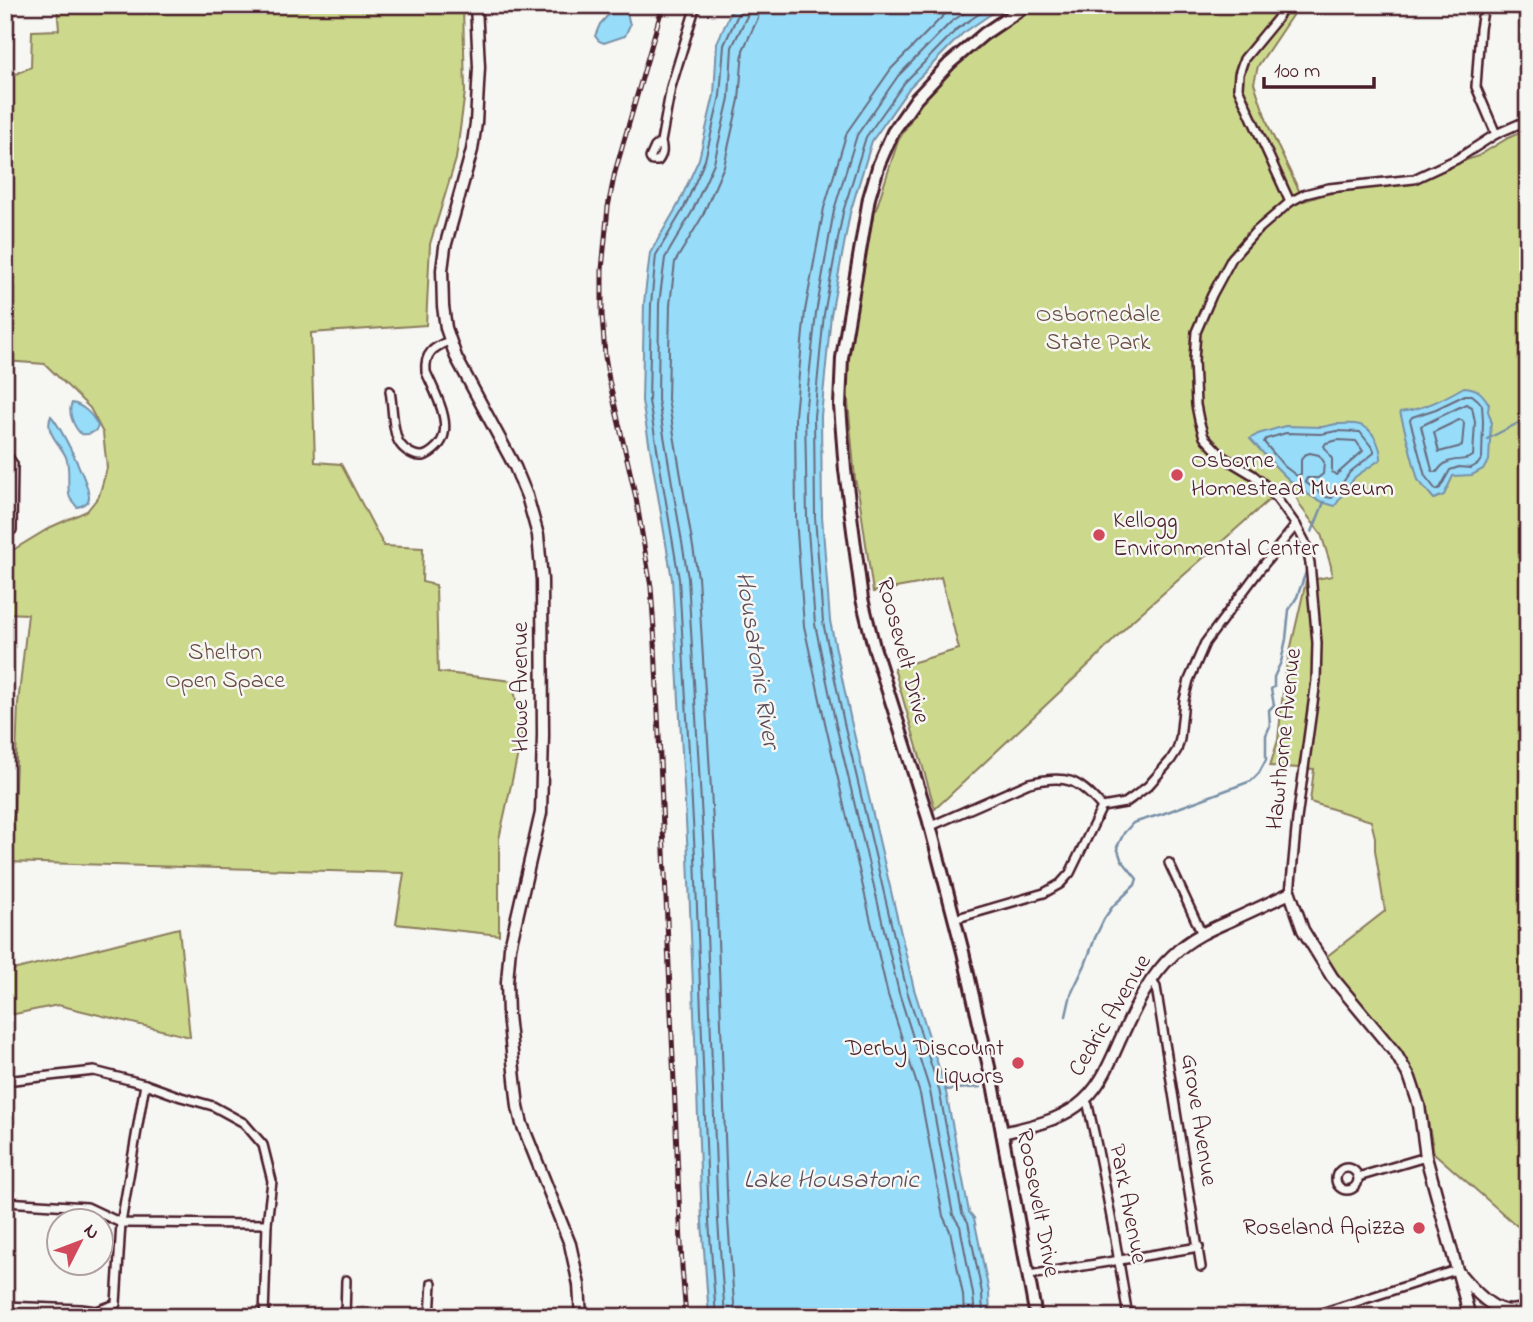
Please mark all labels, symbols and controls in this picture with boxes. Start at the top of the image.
scale bar [1264,46,1374,90]
text: 100 m [1274,57,1320,87]
park label: Osbornedale State Park [1036,298,1160,361]
place label: Osborne Homestead Museum [1191,444,1394,507]
marker: Osborne Homestead Museum [1169,467,1185,483]
place label: Kellogg Environmental Center [1113,504,1320,567]
marker: Kellogg Environmental Center [1091,527,1107,543]
water label: Housatonic River [723,569,789,754]
street label: Roosevelt Drive [866,574,938,728]
street label: Howe Avenue [504,621,539,752]
park label: Shelton Open Space [165,636,285,699]
street label: Hawthorne Avenue [1258,646,1312,832]
street label: Cedric Avenue [1061,948,1162,1084]
place label: Derby Discount Liquors [844,1032,1004,1095]
street label: Grove Avenue [1170,1051,1226,1189]
marker: Derby Discount Liquors [1010,1055,1026,1071]
street label: Roosevelt Drive [1005,1126,1069,1280]
street label: Park Avenue [1098,1141,1156,1267]
water label: Lake Housatonic [743,1162,920,1200]
north arrow [46,1206,116,1276]
place label: Roseland Apizza [1243,1211,1405,1246]
text: N [76,1218,105,1246]
marker: Roseland Apizza [1411,1220,1427,1236]

